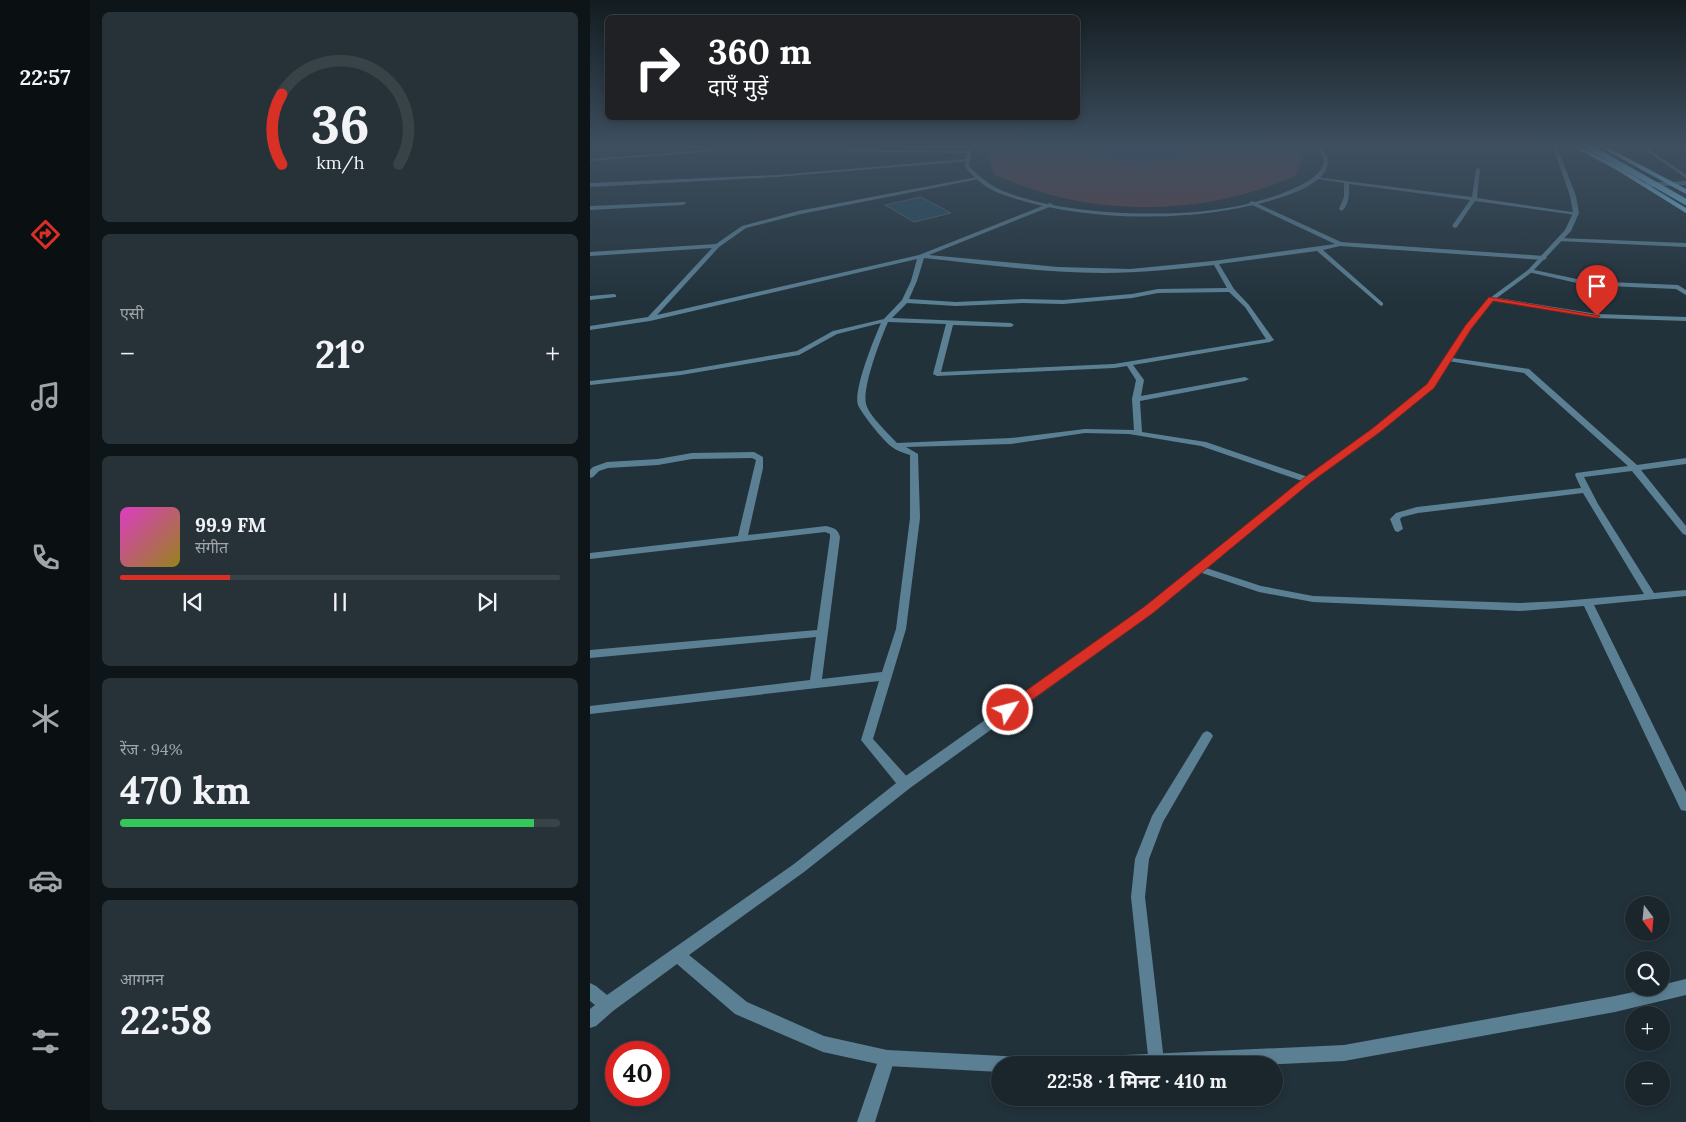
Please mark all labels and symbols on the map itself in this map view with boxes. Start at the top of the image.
pin [1576,265,1618,316]
position arrow [981,683,1033,735]
north arrow [1625,896,1670,941]
speed limit sign: 40 [605,1041,670,1106]

